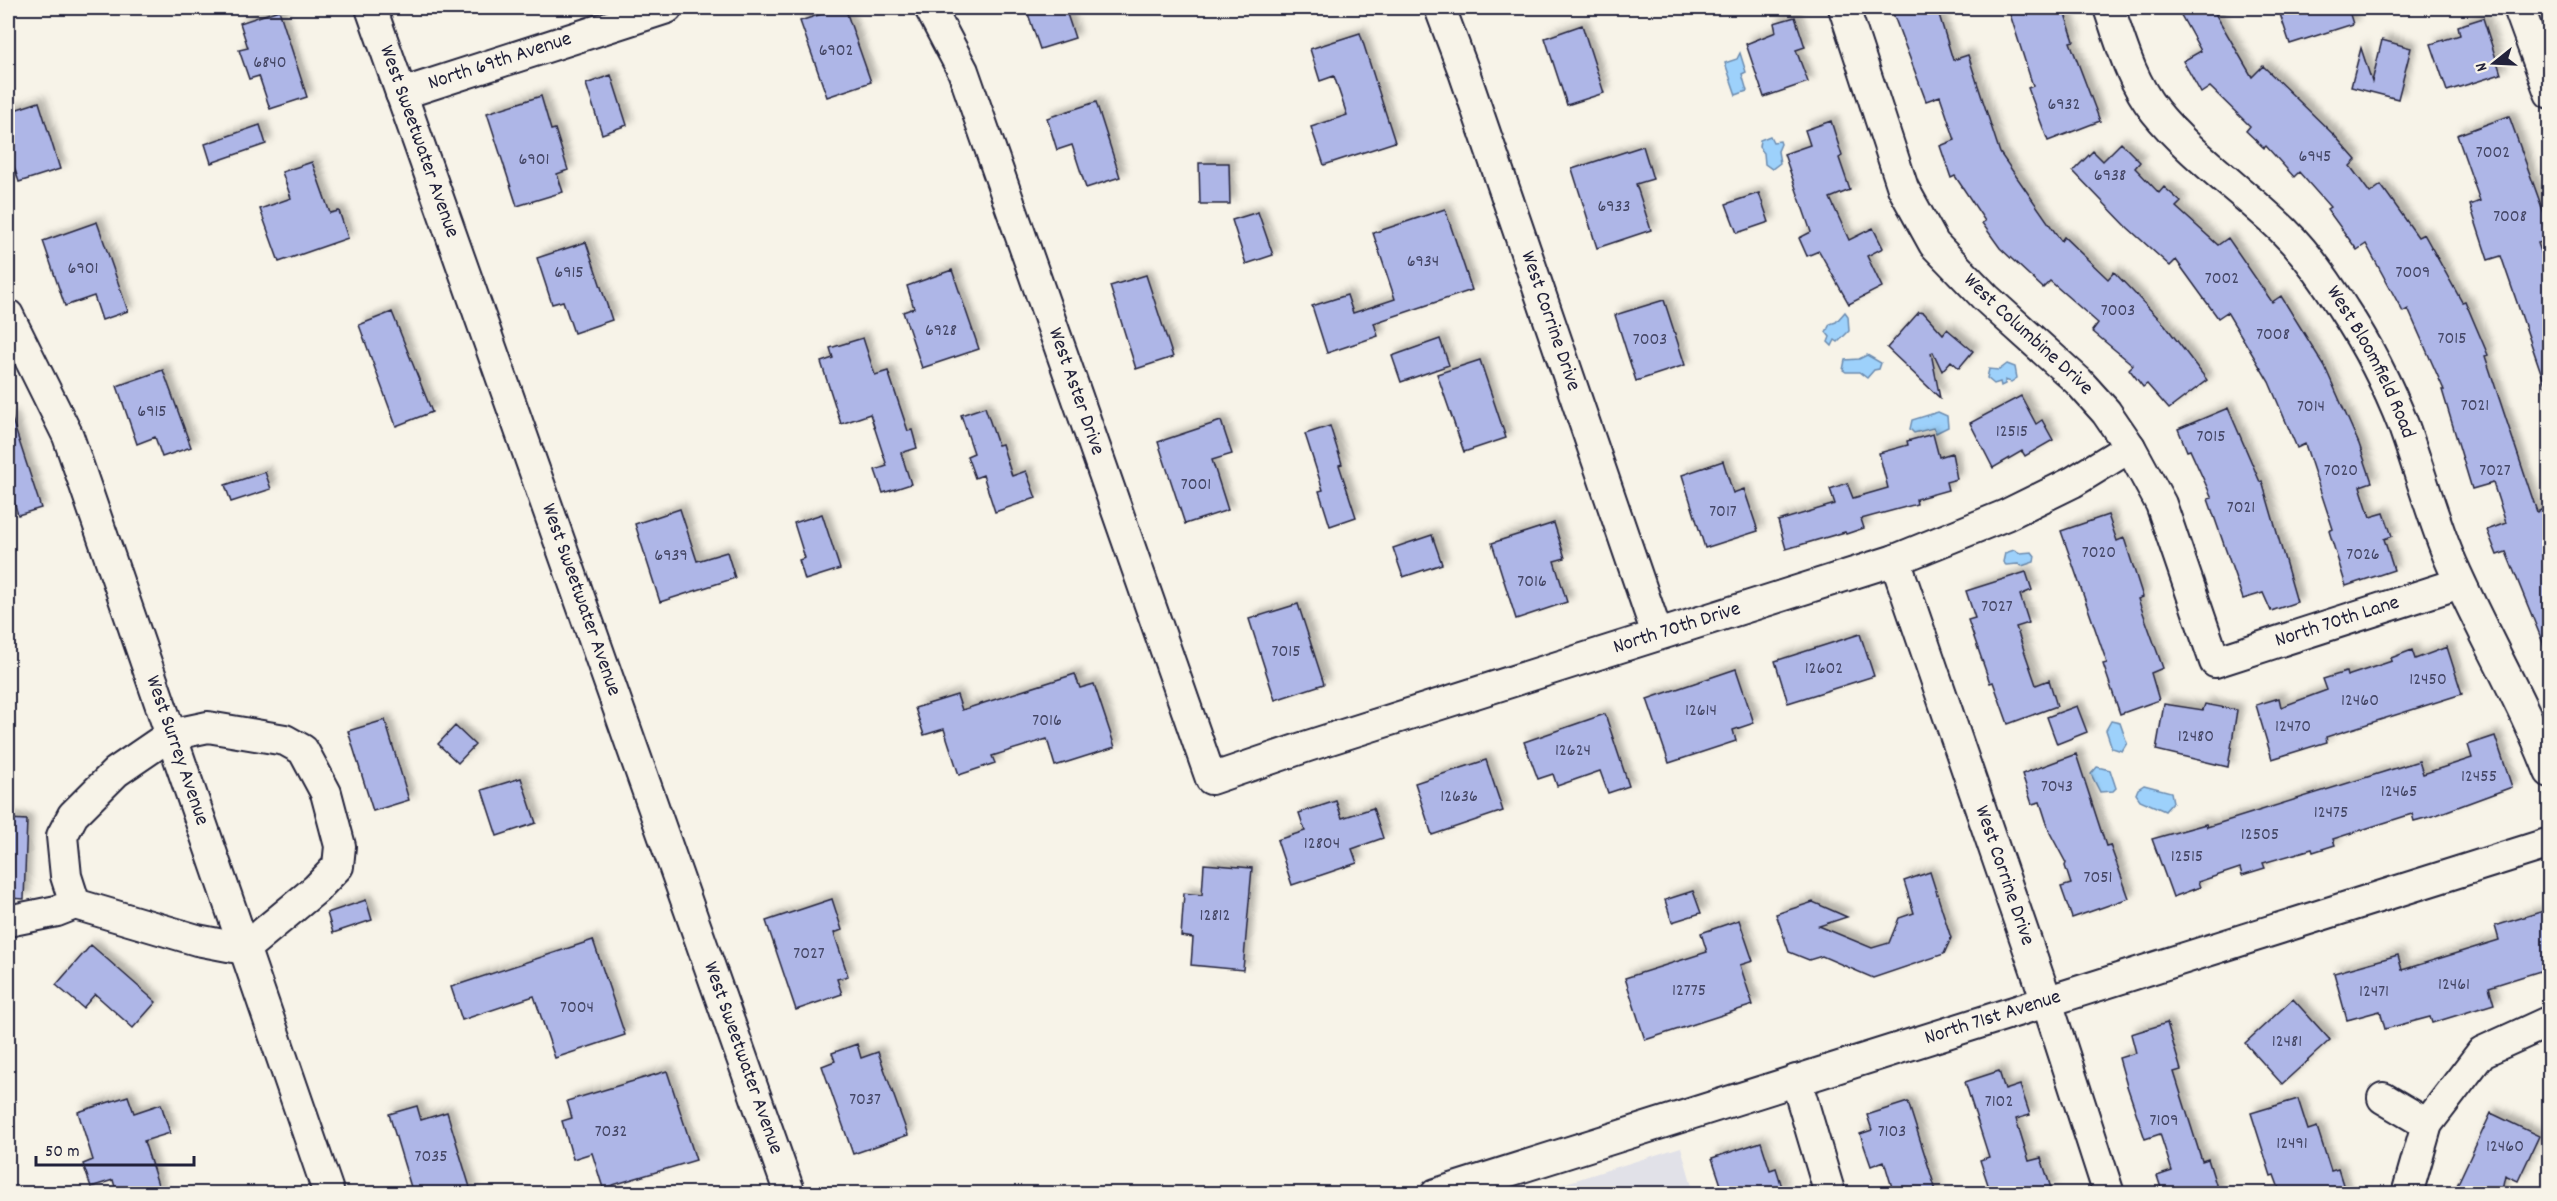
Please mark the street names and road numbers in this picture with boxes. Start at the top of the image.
street label: North 69th Avenue [424,25,576,99]
street label: West Sweetwater Avenue [370,42,466,242]
street label: West Corrine Drive [1512,247,1588,395]
street label: West Columbine Drive [1955,267,2100,403]
street label: West Bloomfield Road [2318,280,2422,443]
street label: West Aster Drive [1039,324,1112,460]
street label: West Sweetwater Avenue [532,500,628,700]
street label: North 70th Lane [2272,588,2403,657]
street label: North 70th Drive [1610,595,1745,663]
street label: West Surrey Avenue [137,672,216,830]
street label: West Corrine Drive [1966,802,2042,950]
street label: West Sweetwater Avenue [694,958,790,1159]
street label: North 71st Avenue [1921,983,2065,1054]

